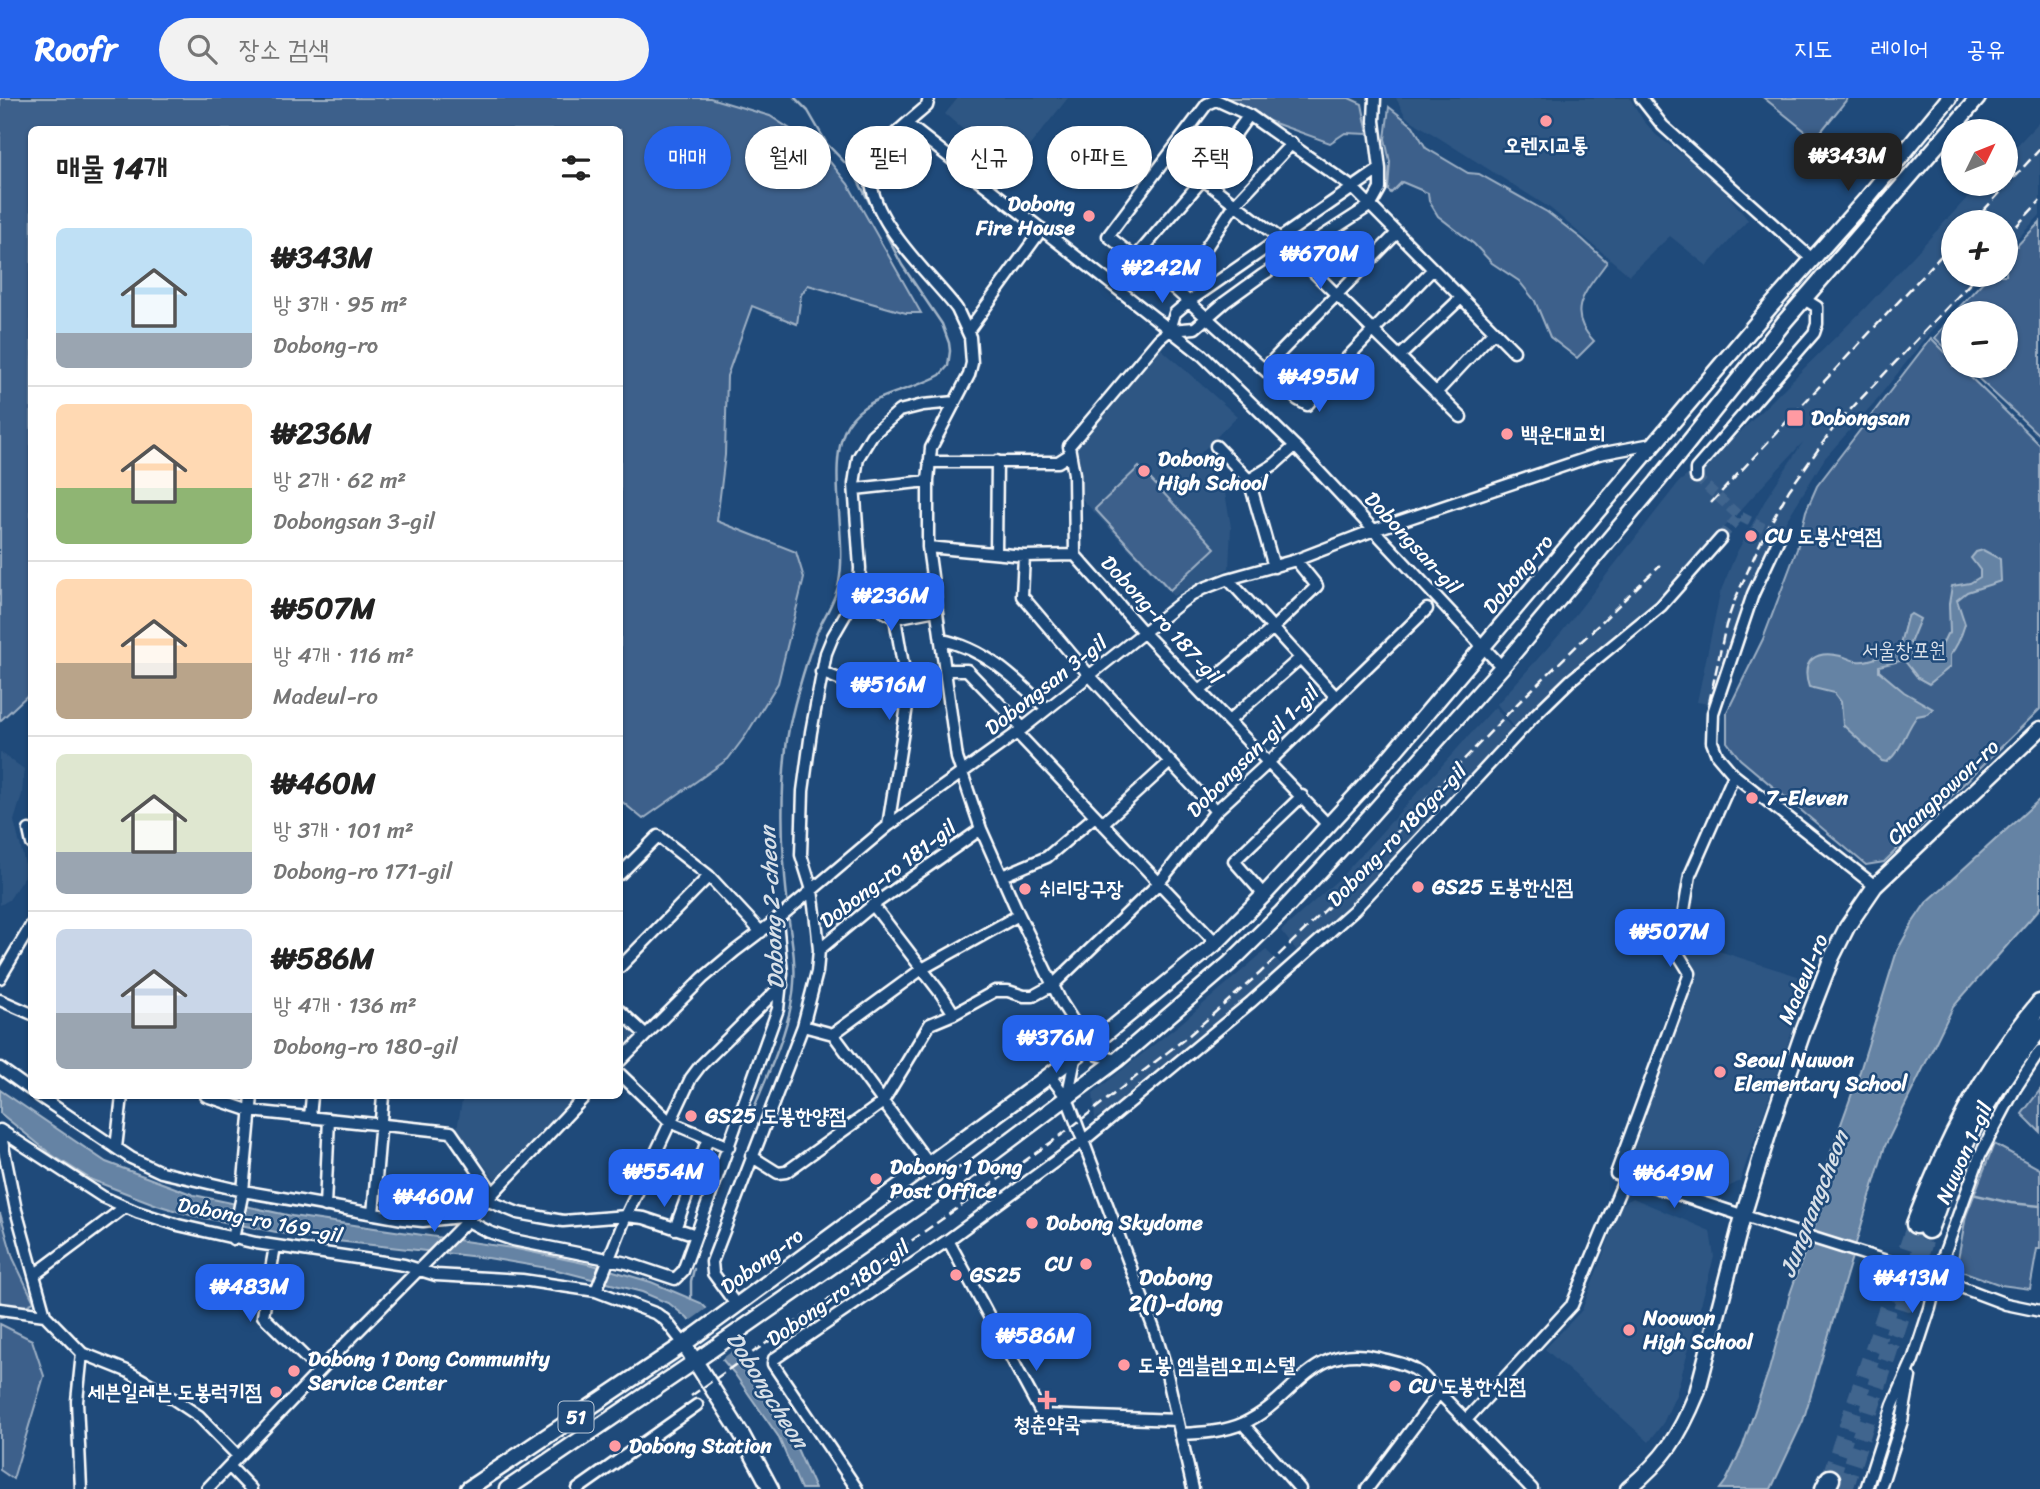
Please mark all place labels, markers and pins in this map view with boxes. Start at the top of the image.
marker: 오렌지교통 [1538,113,1554,129]
place label: 오렌지교통 [1504,126,1588,164]
pin: ₩343M [1799,134,1897,193]
place label: Dobong Fire House [975,185,1075,247]
marker: Dobong Fire House [1081,208,1097,224]
pin: ₩670M [1271,232,1369,291]
pin: ₩242M [1113,246,1211,305]
pin: ₩495M [1270,354,1368,414]
place label: Dobongsan [1811,399,1911,437]
marker: Dobongsan [1785,408,1805,428]
place label: 백운대교회 [1521,415,1606,453]
marker: 백운대교회 [1499,426,1515,442]
place label: Dobong High School [1157,440,1269,502]
marker: Dobong High School [1136,463,1152,479]
place label: CU 도봉산역점 [1764,517,1882,555]
marker: CU 도봉산역점 [1743,528,1759,544]
pin: ₩236M [842,574,940,633]
pin: ₩516M [840,662,938,722]
place label: 7-Eleven [1766,779,1849,817]
marker: 7-Eleven [1744,790,1760,806]
place label: GS25 도봉한신점 [1431,868,1573,906]
place label: 쉬리당구장 [1039,870,1124,908]
marker: GS25 도봉한신점 [1410,879,1426,895]
marker: 쉬리당구장 [1017,881,1033,897]
pin: ₩507M [1621,910,1719,969]
pin: ₩376M [1007,1016,1105,1075]
place label: Seoul Nuwon Elementary School [1733,1041,1908,1103]
marker: Seoul Nuwon Elementary School [1712,1064,1728,1080]
place label: GS25 도봉한양점 [704,1097,846,1135]
marker: GS25 도봉한양점 [683,1108,699,1124]
place label: Dobong 1 Dong Post Office [890,1148,1023,1210]
pin: ₩554M [615,1150,713,1209]
pin: ₩649M [1625,1150,1723,1210]
marker: Dobong 1 Dong Post Office [868,1171,884,1187]
pin: ₩460M [385,1174,483,1234]
place label: Dobong Skydome [1046,1204,1203,1242]
marker: Dobong Skydome [1024,1215,1040,1231]
place label: CU [1044,1245,1073,1283]
place label: GS25 [969,1256,1021,1294]
marker: CU [1078,1256,1094,1272]
pin: ₩413M [1863,1256,1961,1315]
pin: ₩483M [201,1264,299,1324]
marker: GS25 [948,1267,964,1283]
place label: Noowon High School [1642,1299,1754,1361]
pin: ₩586M [987,1314,1085,1373]
marker: Noowon High School [1621,1322,1637,1338]
place label: Dobong 1 Dong Community Service Center [307,1340,551,1402]
place label: 도봉 엠블렘오피스텔 [1138,1346,1296,1384]
marker: 도봉 엠블렘오피스텔 [1116,1357,1132,1373]
marker: Dobong 1 Dong Community Service Center [286,1363,302,1379]
place label: CU 도봉한신점 [1408,1367,1526,1405]
place label: 세븐일레븐 도봉럭키점 [88,1373,262,1411]
marker: CU 도봉한신점 [1387,1378,1403,1394]
marker: 세븐일레븐 도봉럭키점 [268,1384,284,1400]
marker: 청춘약국 [1039,1392,1055,1408]
place label: 청춘약국 [1013,1405,1081,1443]
place label: Dobong Station [629,1427,772,1465]
marker: Dobong Station [607,1438,623,1454]

